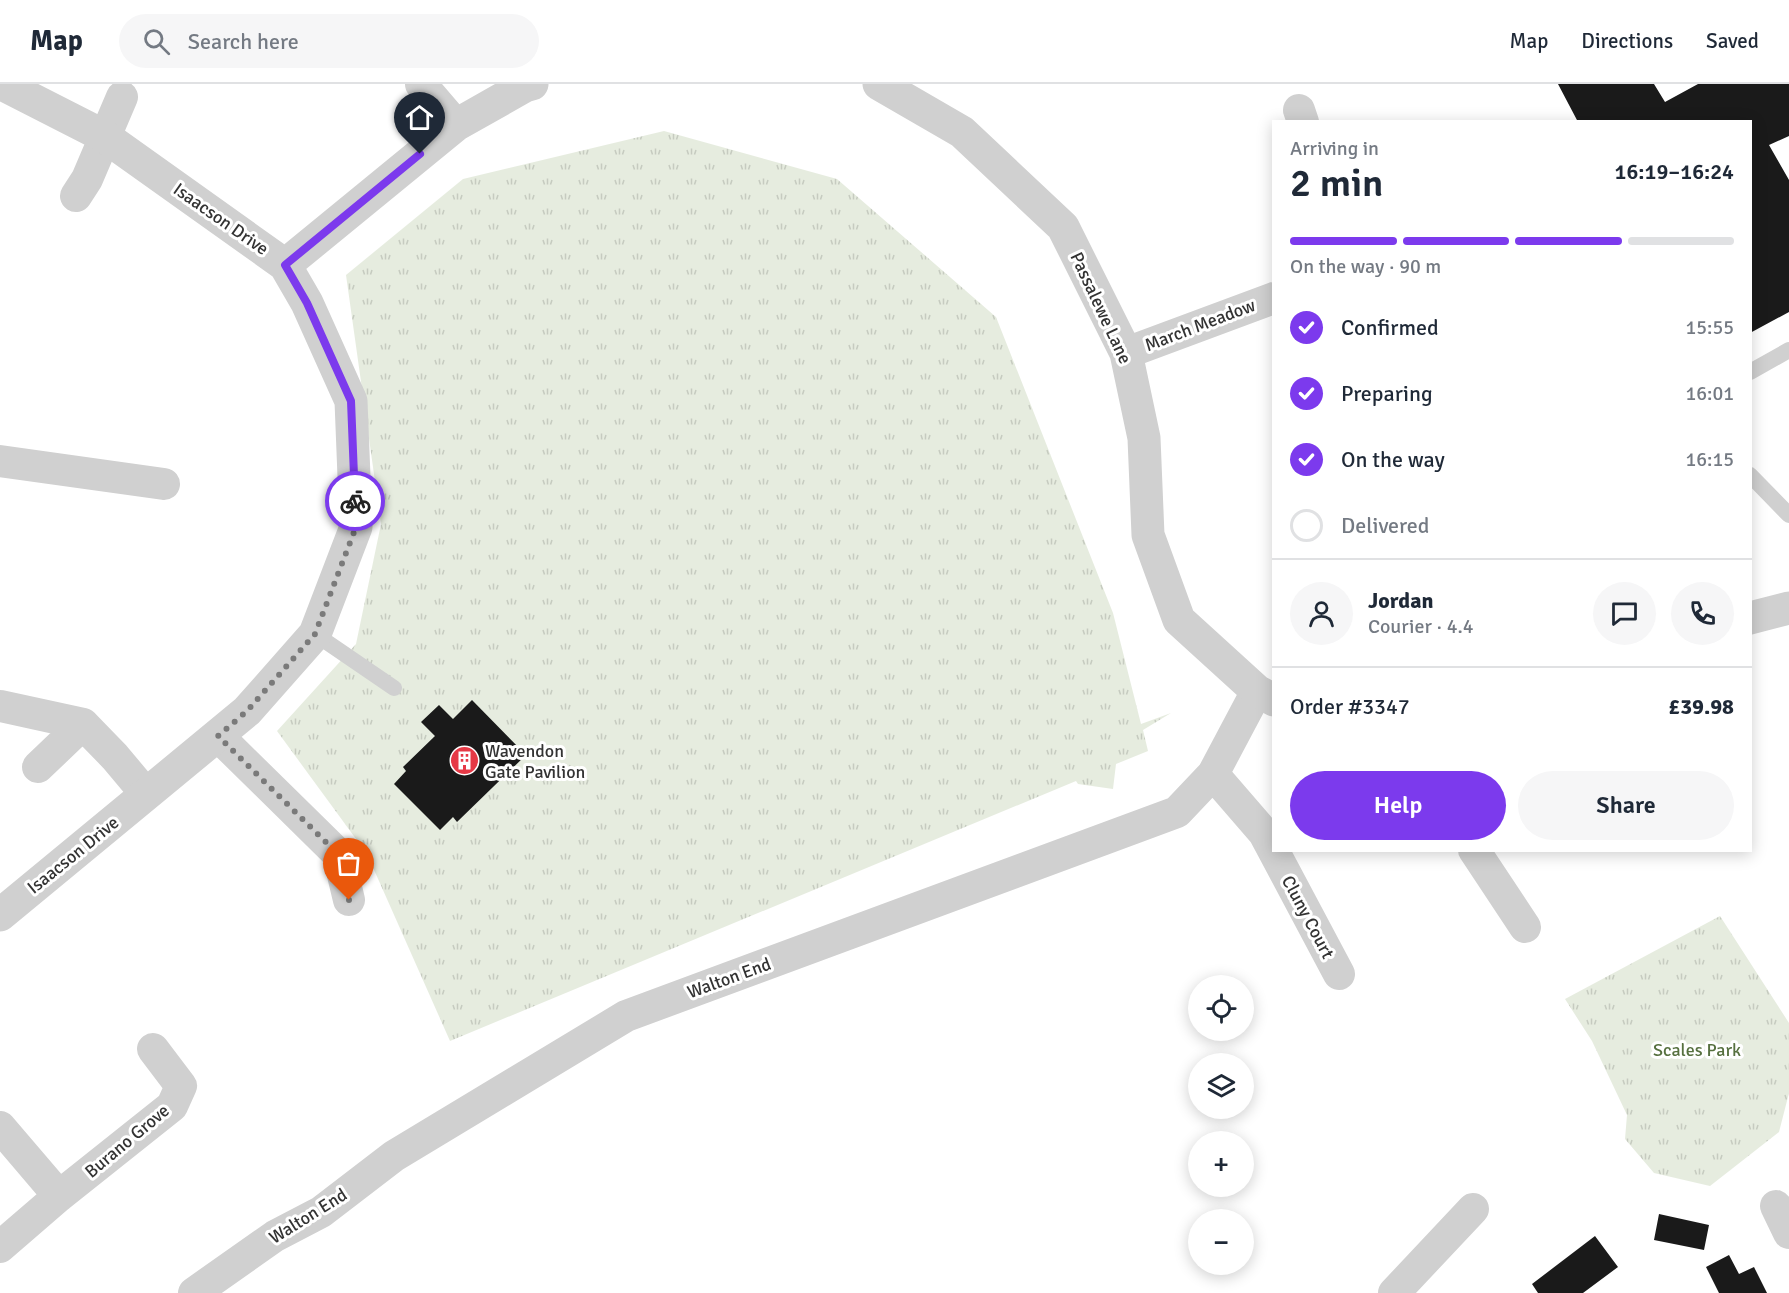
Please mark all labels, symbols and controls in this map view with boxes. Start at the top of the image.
search box [119,14,539,68]
text: Map [30,24,83,58]
icon: search [140,25,173,58]
text: Search here [188,28,299,55]
text: Map [1510,28,1548,54]
text: Directions [1581,28,1673,54]
text: Saved [1706,28,1759,54]
pin [394,92,445,154]
icon: home [403,101,436,134]
text: Arriving in [1290,136,1379,161]
text: 16:19–16:24 [1615,158,1734,185]
text: 2 min [1290,159,1383,207]
street label: Isaacson Drive [169,178,273,260]
street label: Passalewe Lane [1066,249,1136,367]
text: On the way · 90 m [1290,254,1441,279]
street label: March Meadow [1142,294,1258,356]
icon: check [1290,311,1323,344]
text: Confirmed [1341,314,1439,341]
text: 15:55 [1685,315,1734,340]
icon: check [1290,377,1323,410]
text: Preparing [1341,380,1433,407]
text: 16:01 [1685,381,1734,406]
icon: check [1290,443,1323,476]
text: On the way [1341,446,1445,473]
text: 16:15 [1685,447,1734,472]
courier [325,471,385,531]
icon: bike [339,485,372,518]
text: Delivered [1341,512,1429,539]
button: person [1290,582,1353,645]
button: chat [1593,582,1656,645]
button: phone [1671,582,1734,645]
text: Jordan [1368,587,1434,614]
text: Courier · 4.4 [1368,614,1474,639]
text: Order #3347 [1290,693,1410,720]
text: £39.98 [1668,693,1734,720]
place label: Wavendon Gate Pavilion [485,740,585,783]
building icon: Wavendon Gate Pavilion [448,745,480,777]
button: Help [1290,771,1506,840]
button: Share [1518,771,1734,840]
street label: Isaacson Drive [23,811,123,899]
pin [323,838,374,900]
icon: bag [332,847,365,880]
street label: Cluny Court [1277,872,1339,962]
street label: Walton End [684,953,774,1003]
map controls [1188,975,1254,1275]
button: locate [1188,975,1254,1041]
park label: Scales Park [1653,1039,1741,1061]
button: layers [1188,1053,1254,1119]
street label: Burano Grove [80,1099,174,1183]
button: + [1188,1131,1254,1197]
street label: Walton End [265,1183,351,1249]
button: − [1188,1209,1254,1275]

